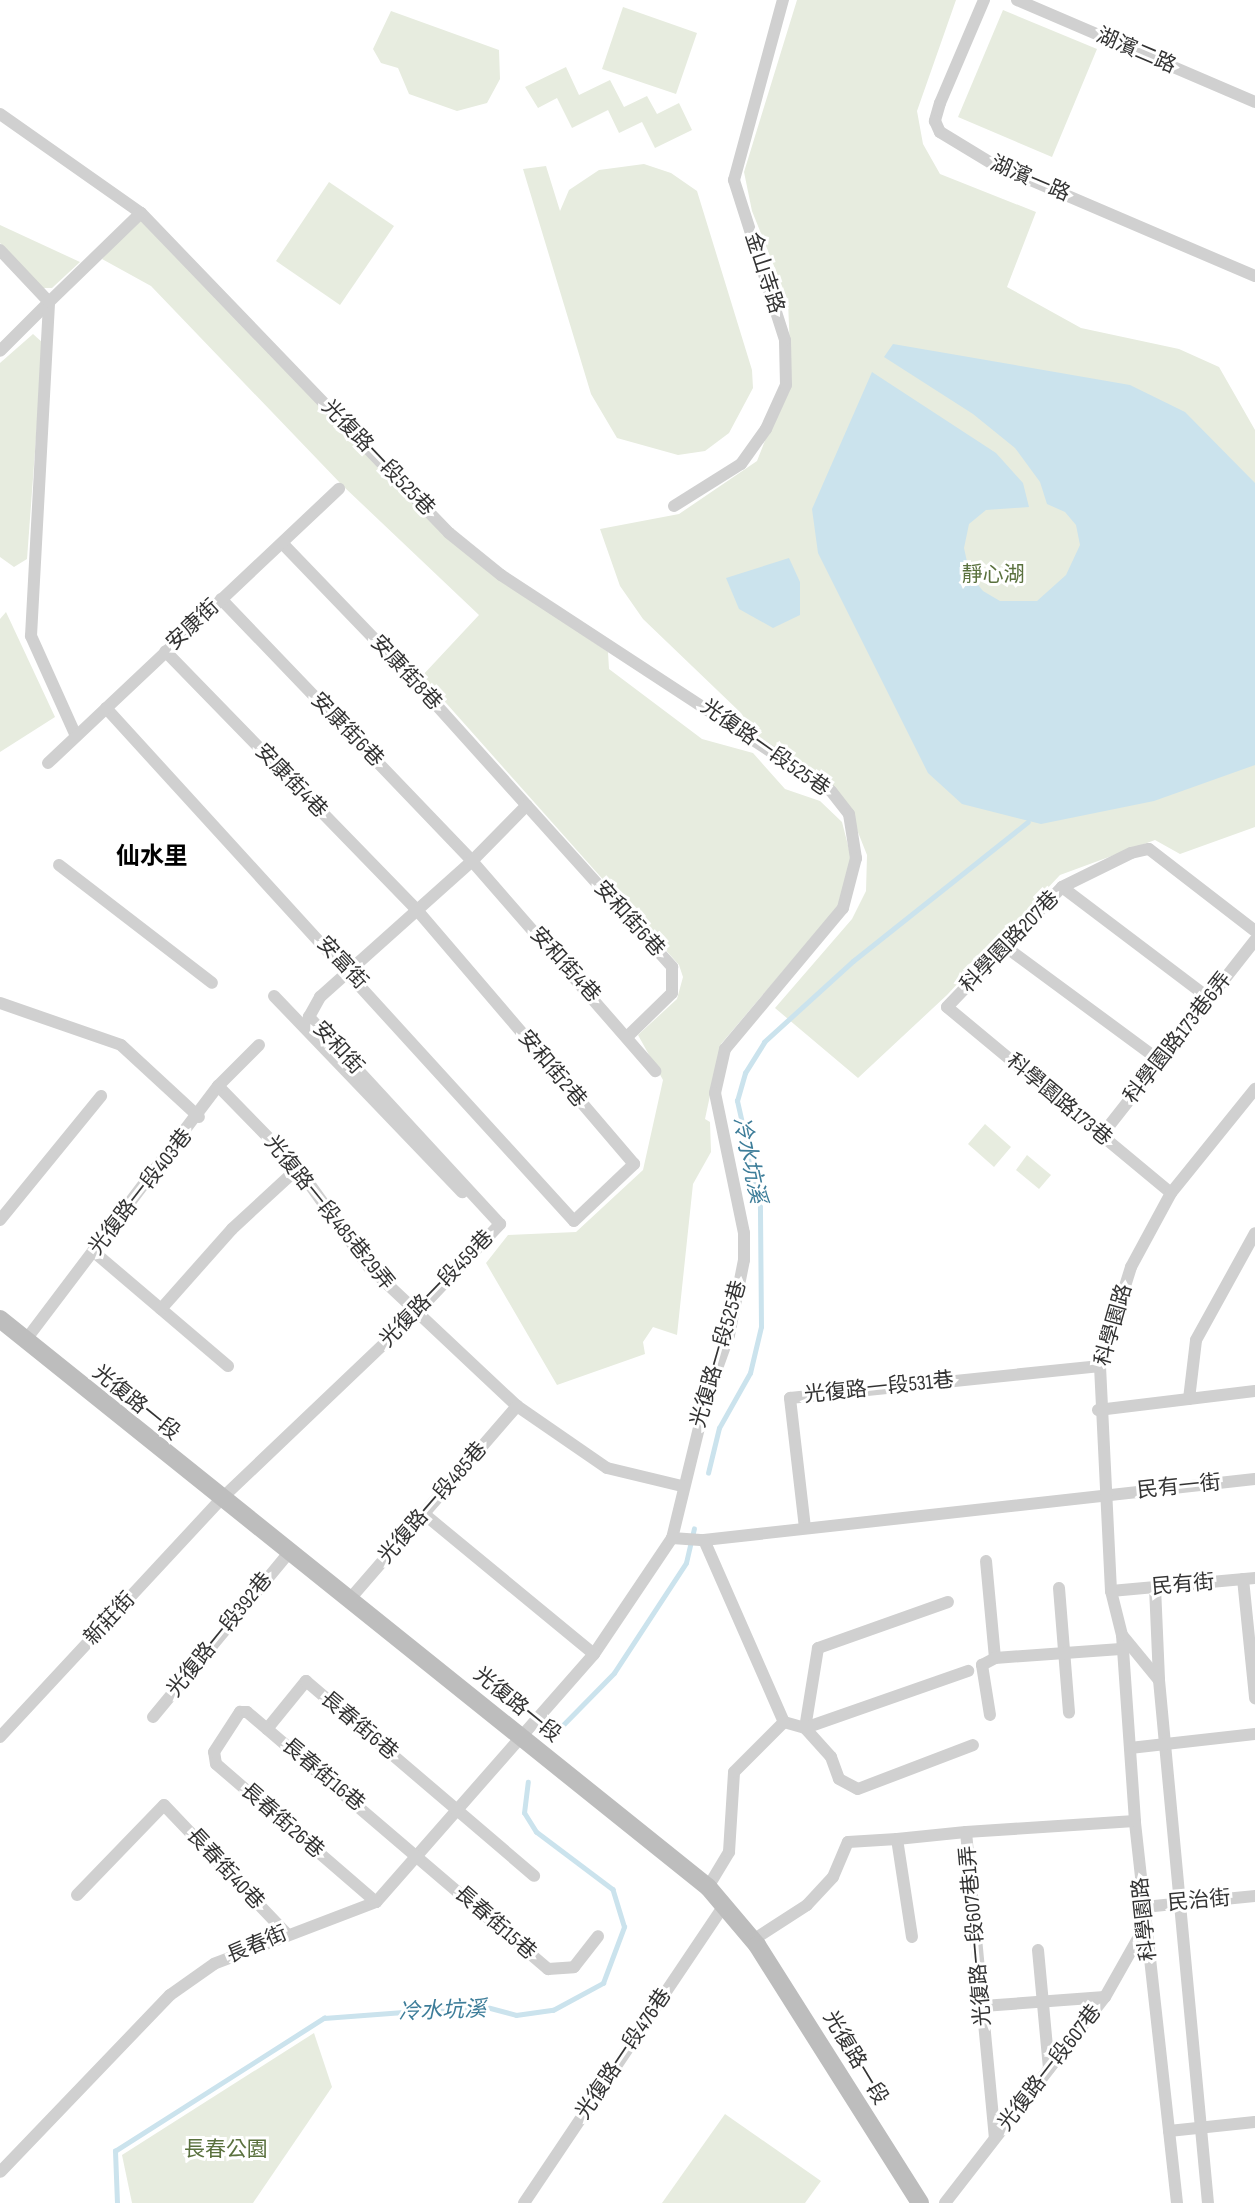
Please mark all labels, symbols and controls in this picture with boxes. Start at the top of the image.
street label: 湖濱二路 [1092,23,1180,79]
street label: 湖濱一路 [986,151,1074,207]
street label: 金山寺路 [739,229,789,317]
street label: 光復路一段525巷 [316,395,440,521]
park label: 靜心湖 [962,562,1024,588]
street label: 安康街 [161,594,225,656]
street label: 安康街8巷 [365,630,447,716]
street label: 安康街6巷 [306,688,388,772]
street label: 光復路一段525巷 [696,694,834,802]
street label: 安康街4巷 [250,739,332,823]
district label: 仙水里 [116,843,188,871]
street label: 安和街6巷 [588,876,670,962]
street label: 科學園路207巷 [955,886,1065,998]
street label: 安和街4巷 [525,922,605,1008]
street label: 安富街 [311,931,373,995]
street label: 科學園路173巷6弄 [1119,967,1237,1109]
street label: 安和街 [307,1016,369,1080]
street label: 安和街2巷 [513,1025,591,1113]
street label: 科學園路173巷 [1001,1049,1117,1151]
water label: 冷水坑溪 [727,1114,771,1206]
street label: 光復路一段403巷 [84,1124,198,1260]
street label: 光復路一段485巷29弄 [259,1131,399,1295]
street label: 光復路一段459巷 [375,1225,499,1353]
street label: 光復路一段525巷 [686,1278,752,1430]
street label: 科學園路 [1090,1281,1138,1369]
street label: 光復路一段 [87,1360,185,1446]
street label: 光復路一段531巷 [803,1368,955,1408]
street label: 光復路一段485巷 [373,1437,493,1569]
street label: 民有一街 [1136,1470,1222,1504]
street label: 光復路一段392巷 [162,1568,278,1702]
street label: 民有街 [1151,1570,1215,1600]
street label: 新莊街 [79,1587,141,1651]
street label: 光復路一段 [468,1662,566,1748]
street label: 長春街6巷 [315,1686,403,1766]
street label: 長春街16巷 [276,1733,370,1817]
street label: 長春街26巷 [235,1778,329,1864]
street label: 長春街40巷 [181,1823,269,1915]
street label: 光復路一段607巷1弄 [956,1845,996,2027]
street label: 科學園路 [1128,1876,1162,1962]
street label: 長春街15巷 [449,1881,541,1965]
street label: 民治街 [1167,1886,1231,1916]
street label: 長春街 [223,1921,291,1969]
street label: 光復路一段476巷 [571,1984,677,2124]
water label: 冷水坑溪 [398,1996,486,2026]
street label: 光復路一段607巷 [993,2000,1107,2136]
street label: 光復路一段 [817,2007,893,2109]
park label: 長春公園 [184,2137,268,2163]

